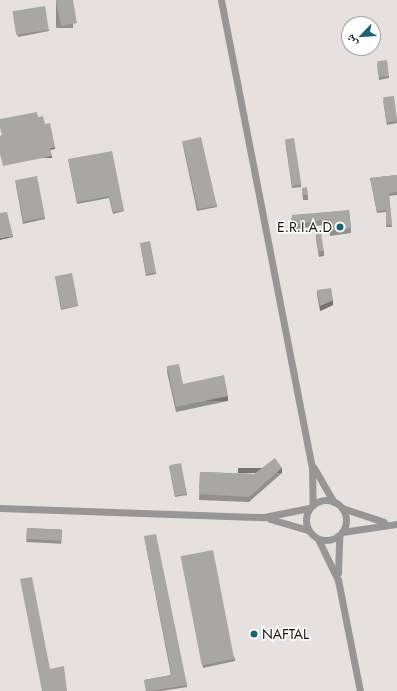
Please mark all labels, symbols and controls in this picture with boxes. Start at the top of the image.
north arrow [341,16,381,56]
text: ش [341,32,361,49]
place label: E.R.I.A.D [277,219,332,235]
marker: E.R.I.A.D [335,222,345,232]
place label: NAFTAL [262,626,309,642]
marker: NAFTAL [249,629,259,639]

